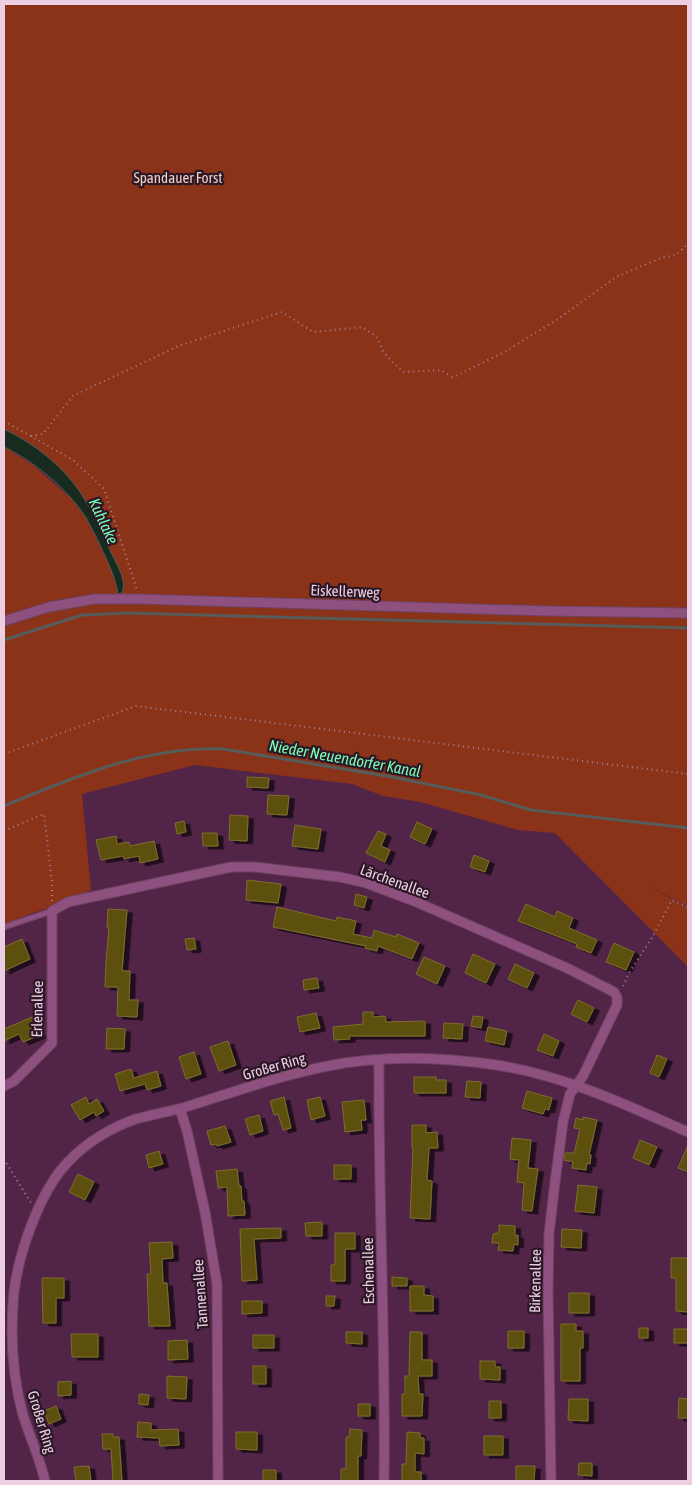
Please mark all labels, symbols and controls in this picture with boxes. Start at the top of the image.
park label: Spandauer Forst [133,169,223,186]
water label: Kuhlake [86,495,122,547]
street label: Eiskellerweg [310,581,380,601]
water label: Nieder Neuendorfer Kanal [268,736,422,780]
street label: Lärchenallee [358,861,432,901]
street label: Erlenallee [28,980,46,1038]
street label: Großer Ring [241,1049,308,1083]
street label: Eschenallee [359,1237,377,1305]
street label: Birkenallee [526,1249,544,1313]
street label: Tannenallee [189,1259,211,1329]
street label: Großer Ring [24,1389,60,1456]

